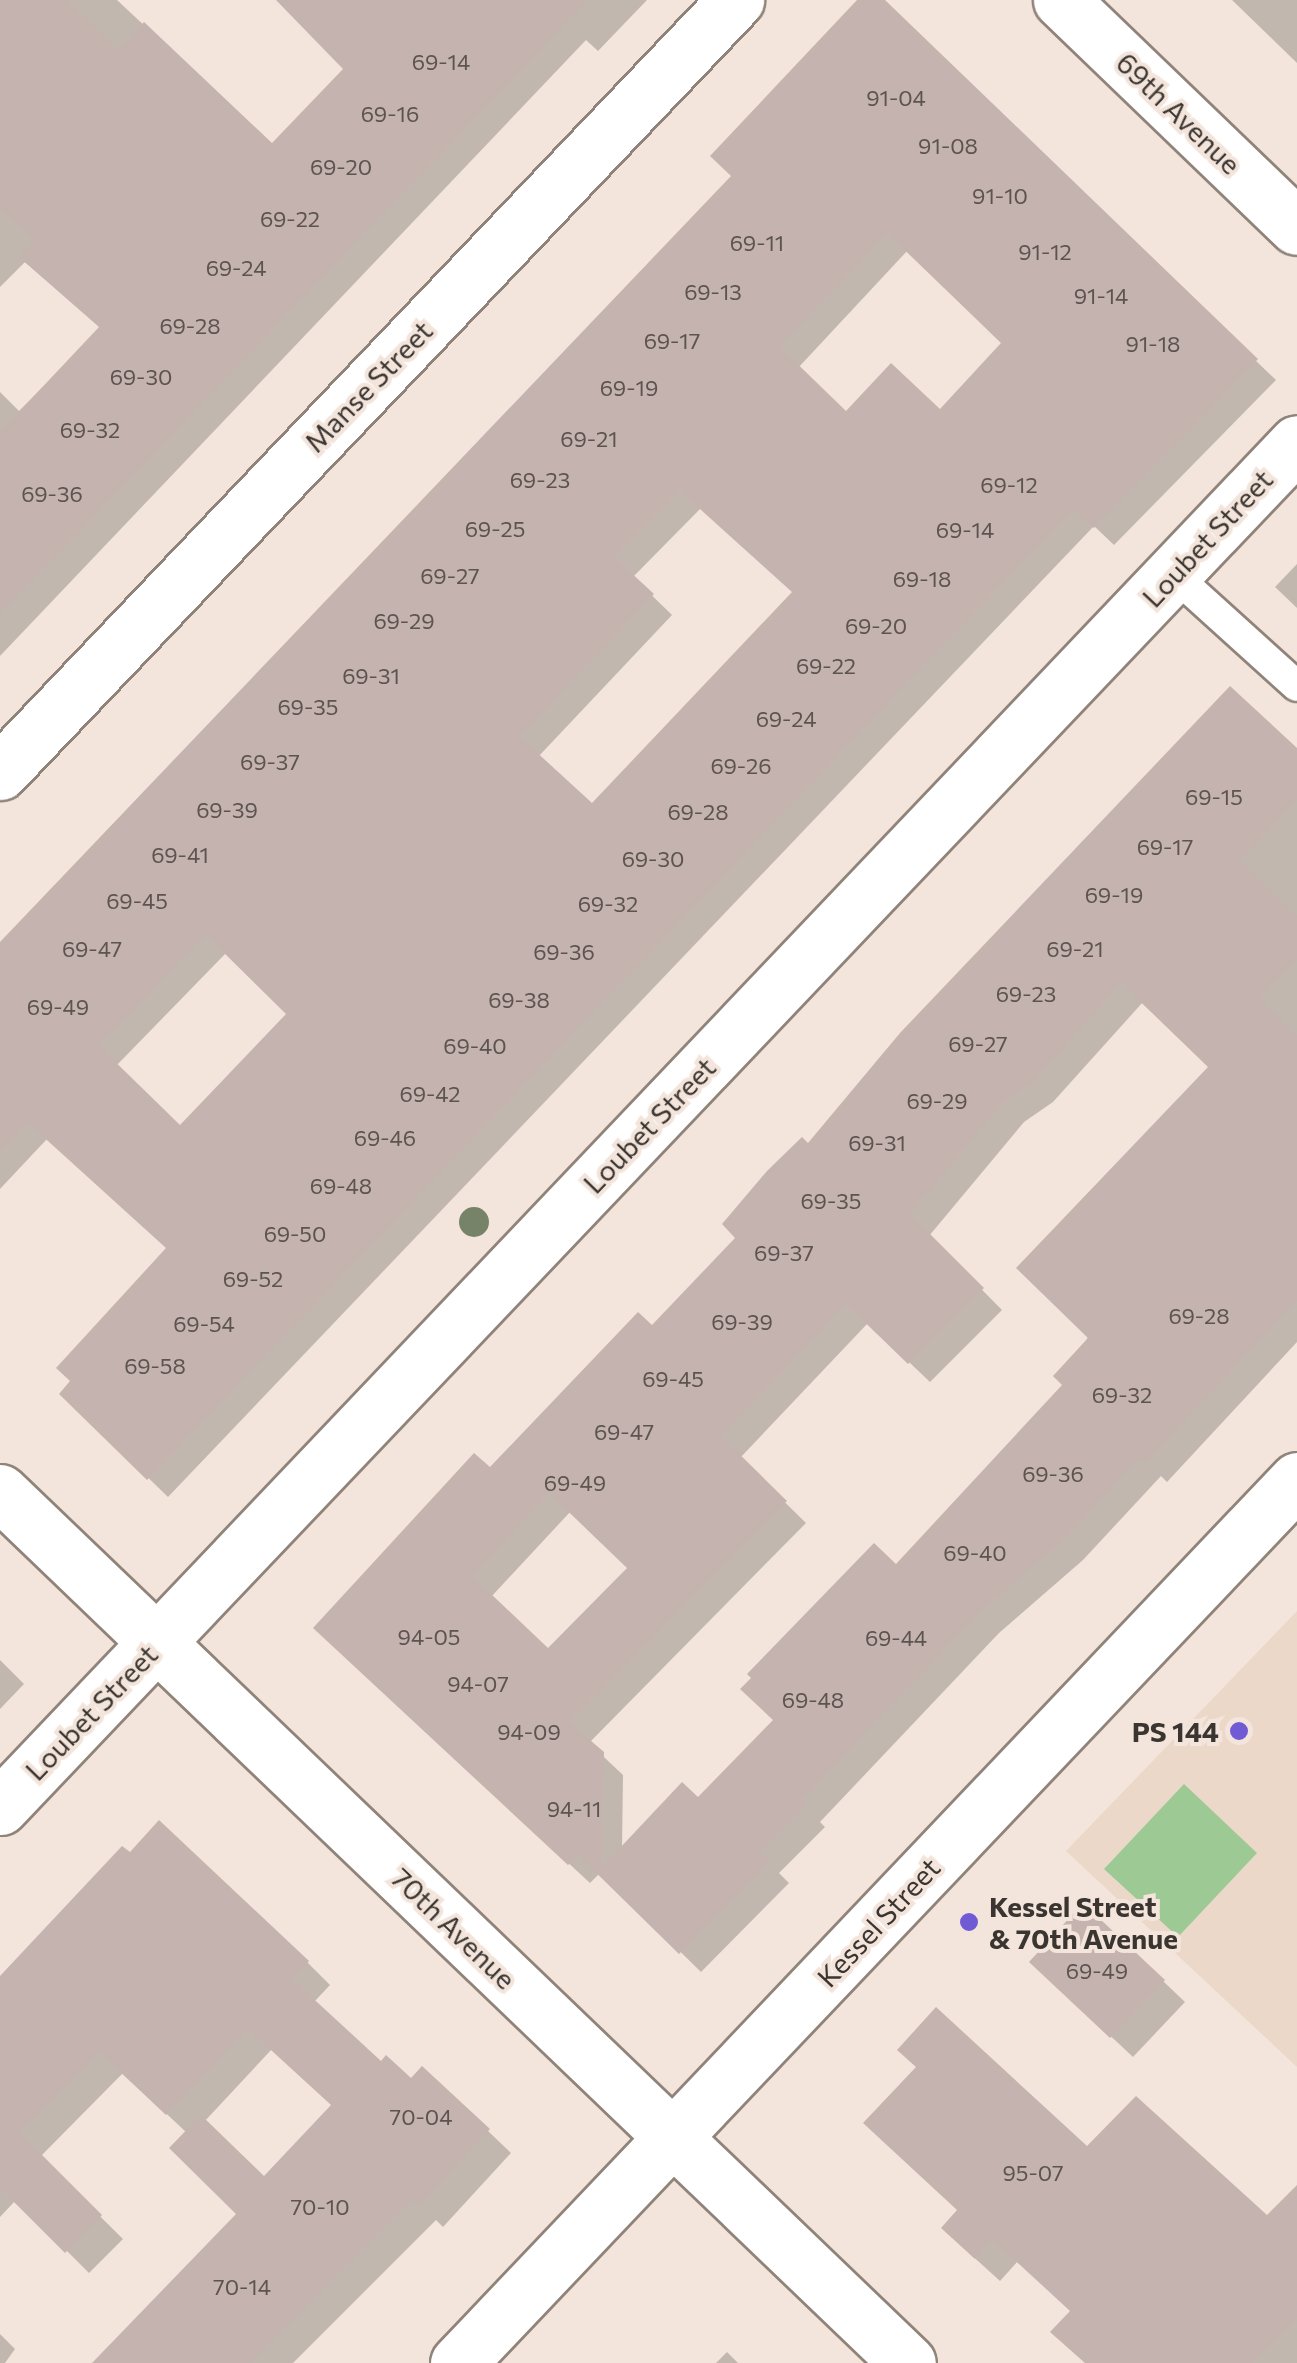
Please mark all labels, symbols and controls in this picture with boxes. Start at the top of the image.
street label: 69th Avenue [1110,45,1248,181]
house number: 69-14 [412,49,470,75]
house number: 91-04 [866,85,926,111]
house number: 69-16 [361,101,419,127]
house number: 91-08 [918,133,978,159]
house number: 69-20 [310,154,372,180]
house number: 91-10 [972,183,1028,209]
house number: 69-22 [260,206,320,232]
house number: 69-11 [730,230,784,256]
house number: 91-12 [1018,239,1072,265]
house number: 69-24 [206,255,266,281]
house number: 69-13 [684,279,742,305]
house number: 91-14 [1074,283,1128,309]
house number: 69-28 [159,313,221,339]
street label: Manse Street [297,313,439,459]
house number: 69-17 [644,328,700,354]
house number: 91-18 [1126,331,1180,357]
house number: 69-30 [110,364,172,390]
house number: 69-19 [600,375,658,401]
house number: 69-32 [60,417,120,443]
house number: 69-21 [560,426,618,452]
street label: Loubet Street [1135,462,1279,614]
house number: 69-23 [510,467,570,493]
house number: 69-12 [980,472,1038,498]
house number: 69-36 [21,481,83,507]
house number: 69-25 [465,516,525,542]
house number: 69-14 [936,517,994,543]
house number: 69-27 [420,563,480,589]
house number: 69-18 [893,566,951,592]
house number: 69-29 [373,608,435,634]
house number: 69-20 [845,613,907,639]
house number: 69-22 [796,653,856,679]
house number: 69-31 [342,663,400,689]
house number: 69-35 [278,694,338,720]
house number: 69-24 [756,706,816,732]
house number: 69-37 [240,749,300,775]
house number: 69-26 [710,753,772,779]
house number: 69-15 [1185,784,1243,810]
house number: 69-39 [196,797,258,823]
house number: 69-28 [667,799,729,825]
house number: 69-17 [1137,834,1193,860]
house number: 69-41 [151,842,209,868]
house number: 69-30 [622,846,684,872]
house number: 69-19 [1085,882,1143,908]
house number: 69-45 [106,888,168,914]
house number: 69-32 [578,891,638,917]
house number: 69-47 [62,936,122,962]
house number: 69-21 [1046,936,1104,962]
house number: 69-36 [533,939,595,965]
house number: 69-23 [996,981,1056,1007]
house number: 69-38 [488,987,550,1013]
house number: 69-49 [27,994,89,1020]
house number: 69-27 [948,1031,1008,1057]
house number: 69-40 [443,1033,507,1059]
street label: Loubet Street [576,1050,722,1200]
house number: 69-42 [400,1081,460,1107]
house number: 69-29 [906,1088,968,1114]
house number: 69-46 [354,1125,416,1151]
house number: 69-31 [848,1130,906,1156]
house number: 69-48 [310,1173,372,1199]
house number: 69-35 [801,1188,861,1214]
house number: 69-50 [264,1221,326,1247]
house number: 69-37 [754,1240,814,1266]
house number: 69-52 [223,1266,283,1292]
house number: 69-28 [1168,1303,1230,1329]
house number: 69-39 [711,1309,773,1335]
house number: 69-54 [173,1311,235,1337]
house number: 69-58 [124,1353,186,1379]
house number: 69-45 [642,1366,704,1392]
house number: 69-32 [1092,1382,1152,1408]
house number: 69-47 [594,1419,654,1445]
house number: 69-36 [1022,1461,1084,1487]
house number: 69-49 [544,1470,606,1496]
house number: 69-40 [943,1540,1007,1566]
house number: 94-05 [398,1624,460,1650]
house number: 69-44 [865,1625,927,1651]
street label: Loubet Street [18,1637,164,1787]
house number: 94-07 [447,1671,509,1697]
house number: 69-48 [782,1687,844,1713]
place label: PS 144 [1132,1714,1219,1748]
house number: 94-09 [497,1719,561,1745]
marker: PS 144 [1228,1720,1250,1742]
house number: 94-11 [547,1796,601,1822]
street label: Kessel Street [810,1850,946,1994]
street label: 70th Avenue [385,1861,523,1995]
place label: Kessel Street & 70th Avenue [989,1889,1178,1955]
marker: Kessel Street & 70th Avenue [958,1911,980,1933]
house number: 69-49 [1066,1958,1128,1984]
house number: 70-04 [390,2104,452,2130]
house number: 95-07 [1002,2160,1064,2186]
house number: 70-10 [291,2194,349,2220]
house number: 70-14 [213,2274,271,2300]

